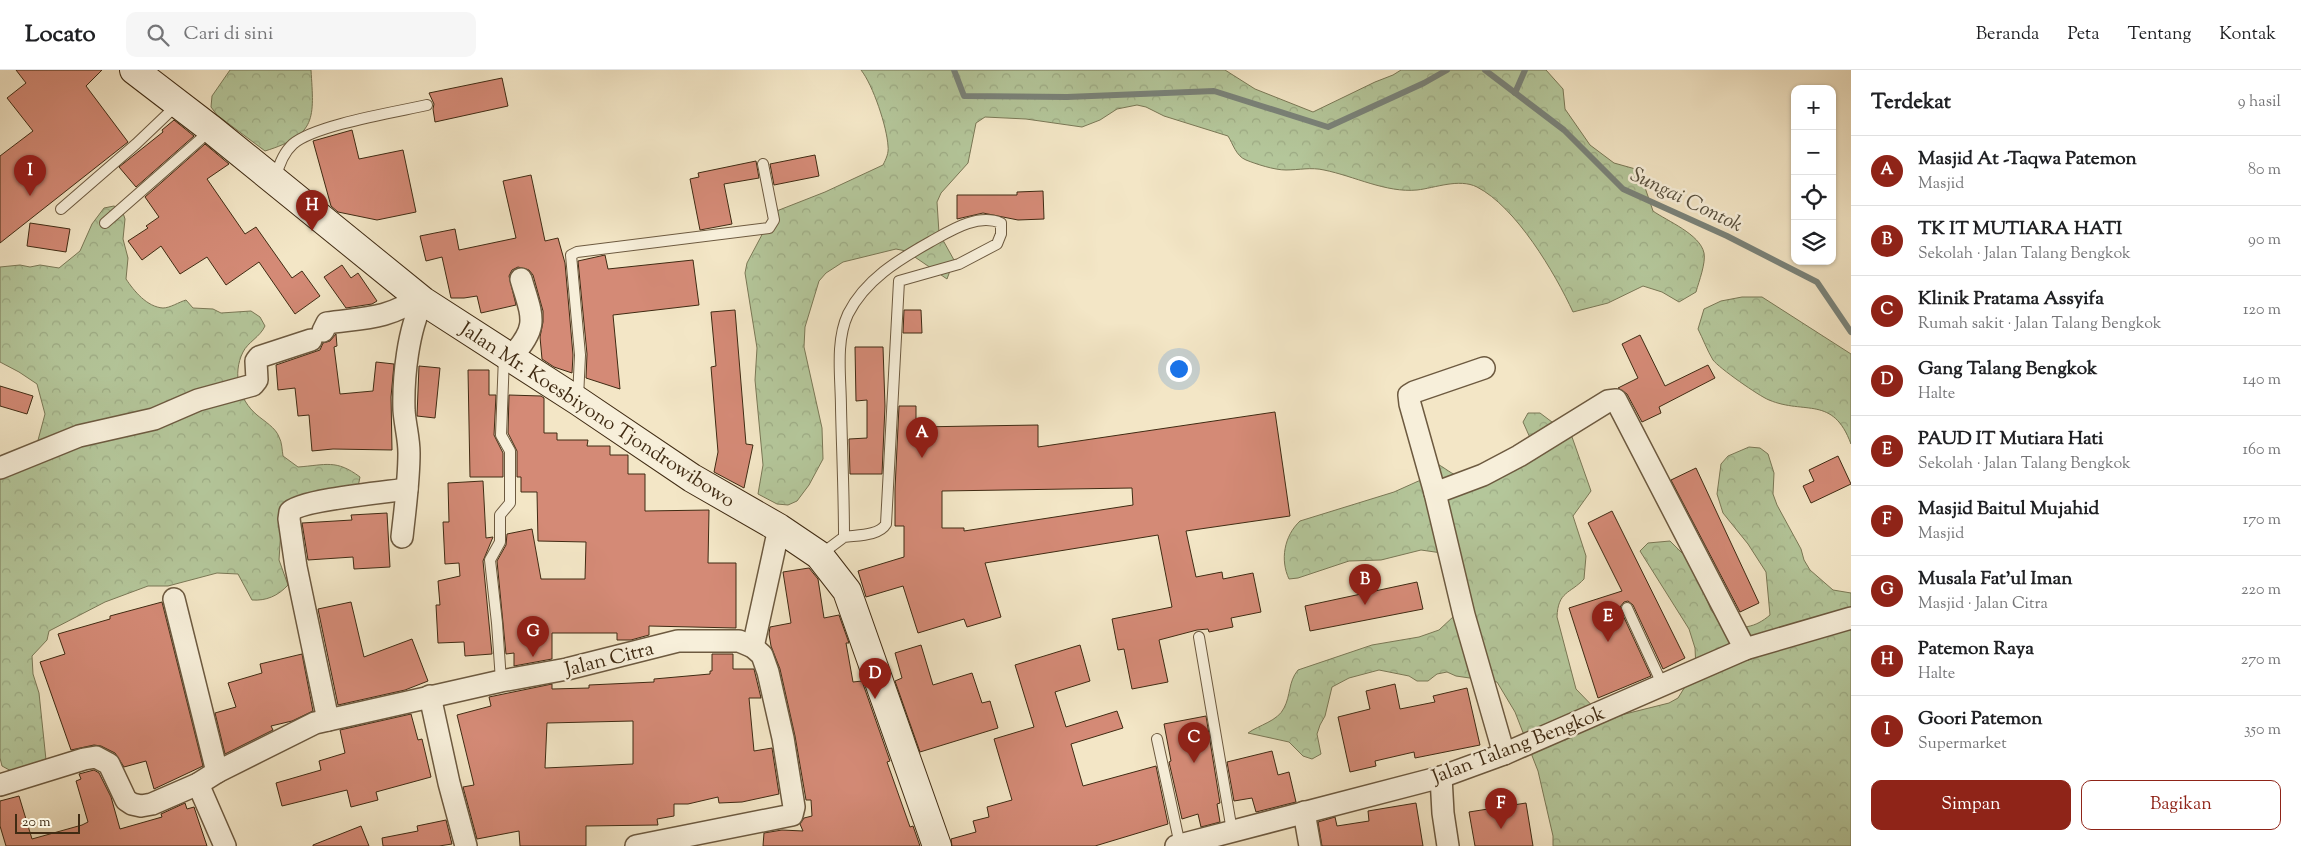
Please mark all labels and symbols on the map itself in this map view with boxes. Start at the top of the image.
pin: I [14,155,46,196]
water label: Sungai Contok [1625,161,1748,241]
pin: H [296,190,328,231]
street label: Jalan Mr. Koesbiyono Tjondrowibowo [453,315,740,516]
your location [1166,356,1192,382]
pin: A [906,417,938,458]
pin: B [1349,564,1381,605]
pin: E [1592,601,1624,642]
pin: G [517,616,549,657]
street label: Jalan Citra [561,635,657,686]
pin: D [859,658,891,699]
street label: Jalan Talang Bengkok [1427,700,1610,793]
pin: C [1178,722,1210,763]
pin: F [1485,788,1517,829]
scale bar [15,811,80,834]

